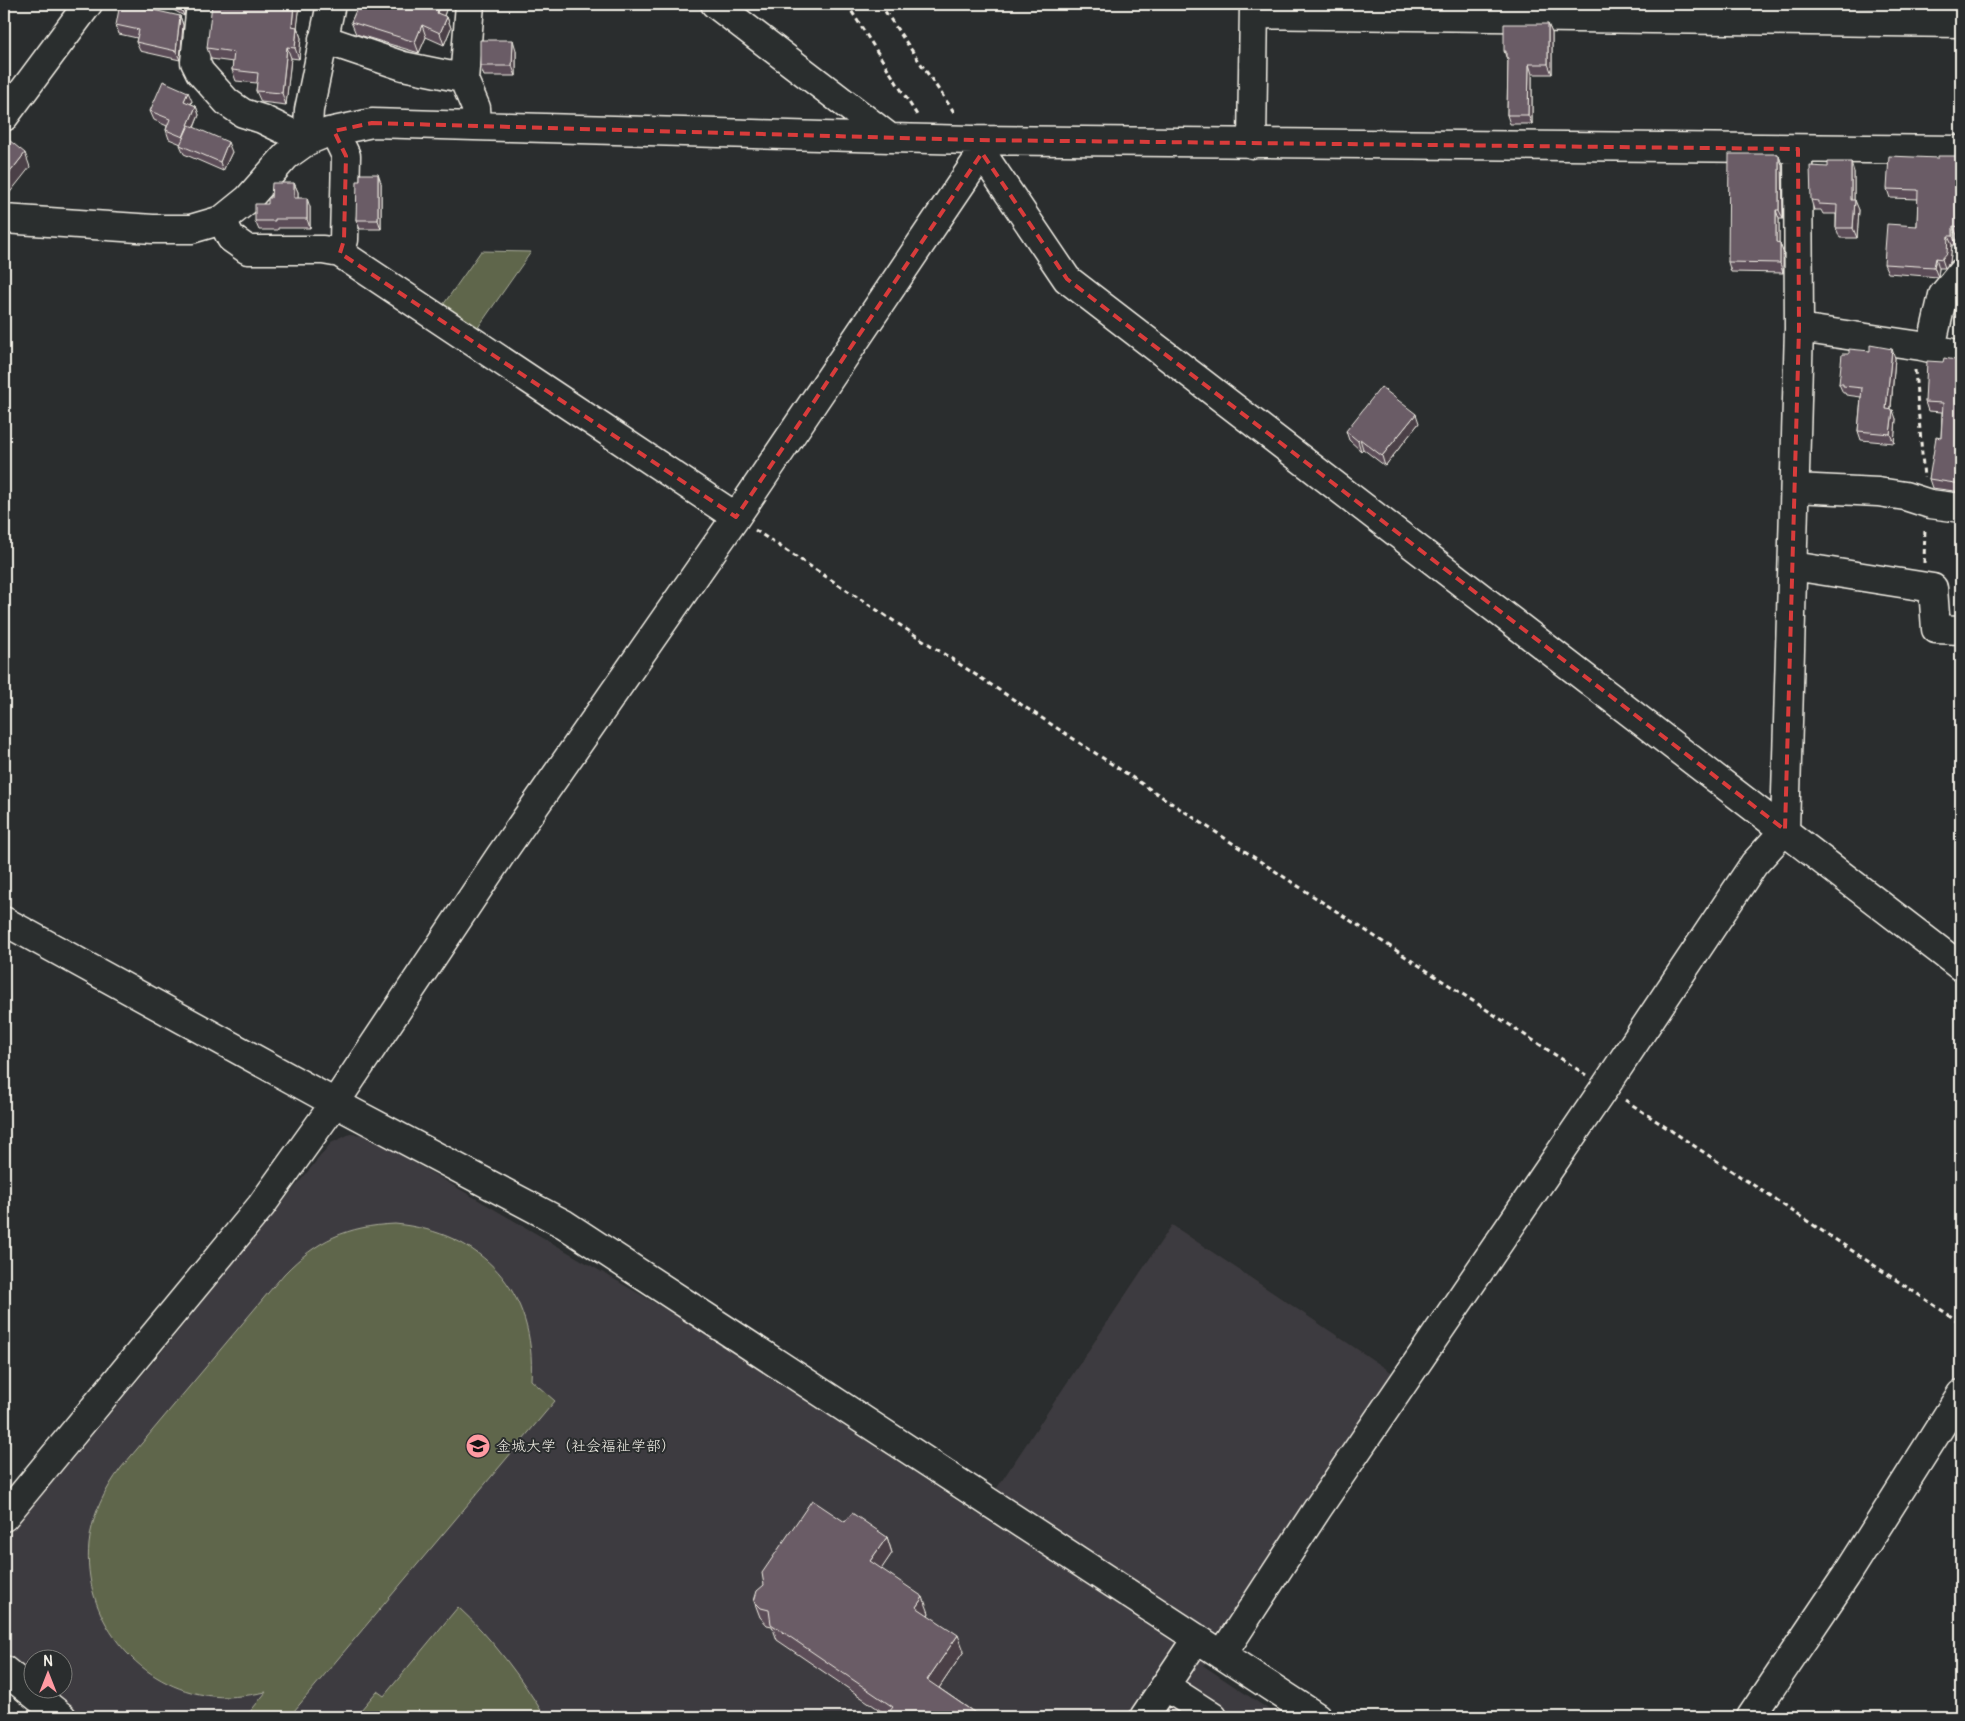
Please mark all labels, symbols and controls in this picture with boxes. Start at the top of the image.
school or university icon: 金城大学（社会福祉学部） [465,1433,491,1459]
place label: 金城大学（社会福祉学部） [496,1437,676,1456]
north arrow [22,1648,72,1698]
text: N [43,1653,53,1670]

